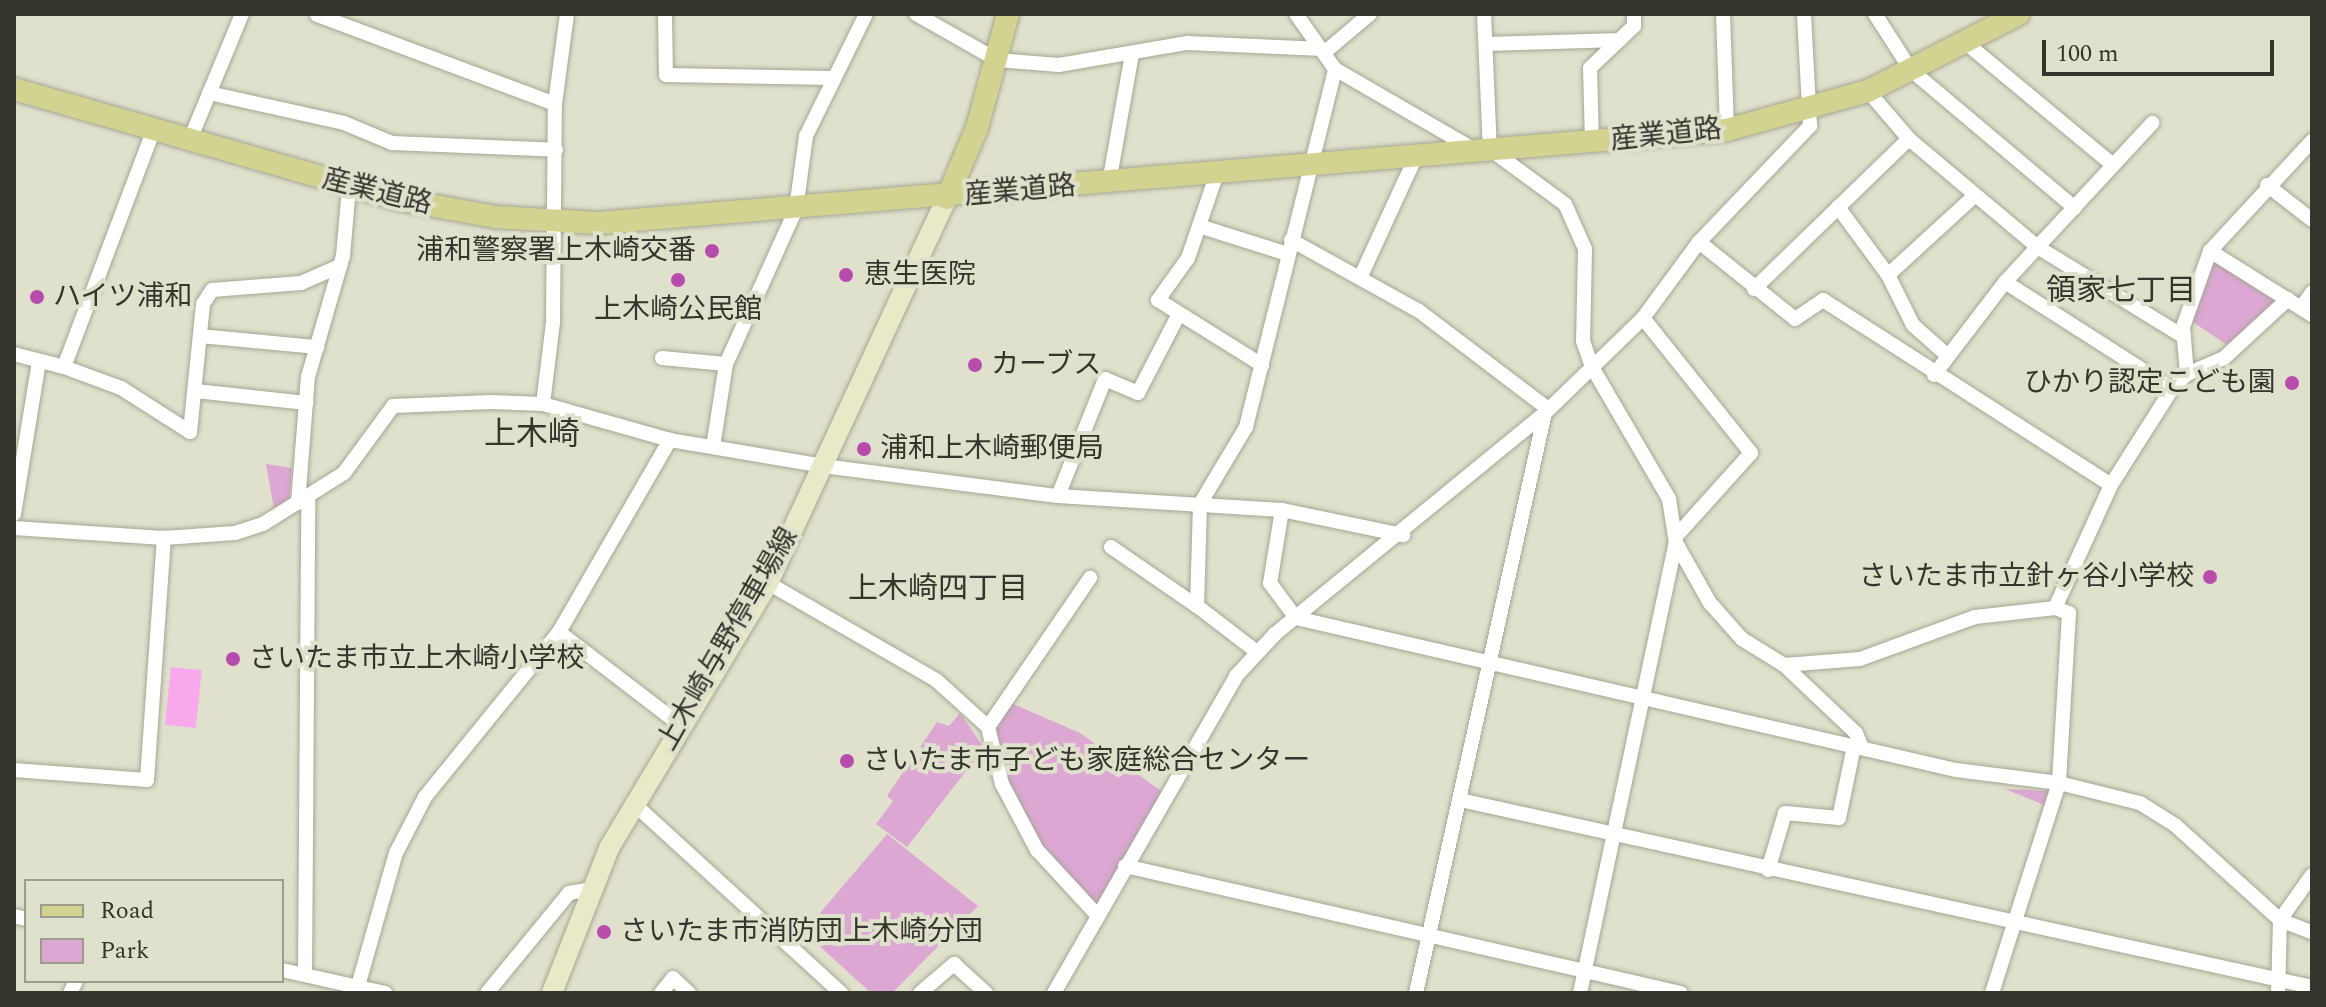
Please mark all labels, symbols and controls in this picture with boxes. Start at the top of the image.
scale bar [2046,24,2278,74]
text: 100 m [2056,36,2119,72]
street label: 産業道路 [1609,112,1723,158]
street label: 産業道路 [319,162,435,222]
street label: 産業道路 [963,169,1077,213]
place label: 浦和警察署上木崎交番 [416,234,696,268]
marker: 浦和警察署上木崎交番 [703,242,721,260]
place label: 恵生医院 [864,258,976,292]
marker: 恵生医院 [835,264,857,286]
marker: 上木崎公民館 [669,271,687,289]
district label: 領家七丁目 [2046,273,2196,309]
place label: ハイツ浦和 [53,280,193,314]
marker: ハイツ浦和 [28,288,46,306]
place label: 上木崎公民館 [594,293,762,327]
place label: カーブス [991,348,1103,382]
marker: カーブス [966,356,984,374]
place label: ひかり認定こども園 [2024,366,2276,400]
marker: ひかり認定こども園 [2283,374,2301,392]
district label: 上木崎 [484,416,580,454]
place label: 浦和上木崎郵便局 [880,432,1104,466]
marker: 浦和上木崎郵便局 [855,440,873,458]
street label: 上木崎与野停車場線 [650,521,806,757]
place label: さいたま市立針ヶ谷小学校 [1858,560,2194,594]
marker: さいたま市立針ヶ谷小学校 [2201,568,2219,586]
district label: 上木崎四丁目 [848,571,1028,607]
place label: さいたま市立上木崎小学校 [249,642,585,676]
marker: さいたま市立上木崎小学校 [224,650,242,668]
place label: さいたま市子ども家庭総合センター [863,744,1311,778]
marker: さいたま市子ども家庭総合センター [838,752,856,770]
legend [24,879,284,983]
text: Road [100,893,154,929]
place label: さいたま市消防団上木崎分団 [620,915,984,949]
marker: さいたま市消防団上木崎分団 [595,923,613,941]
text: Park [100,933,150,969]

